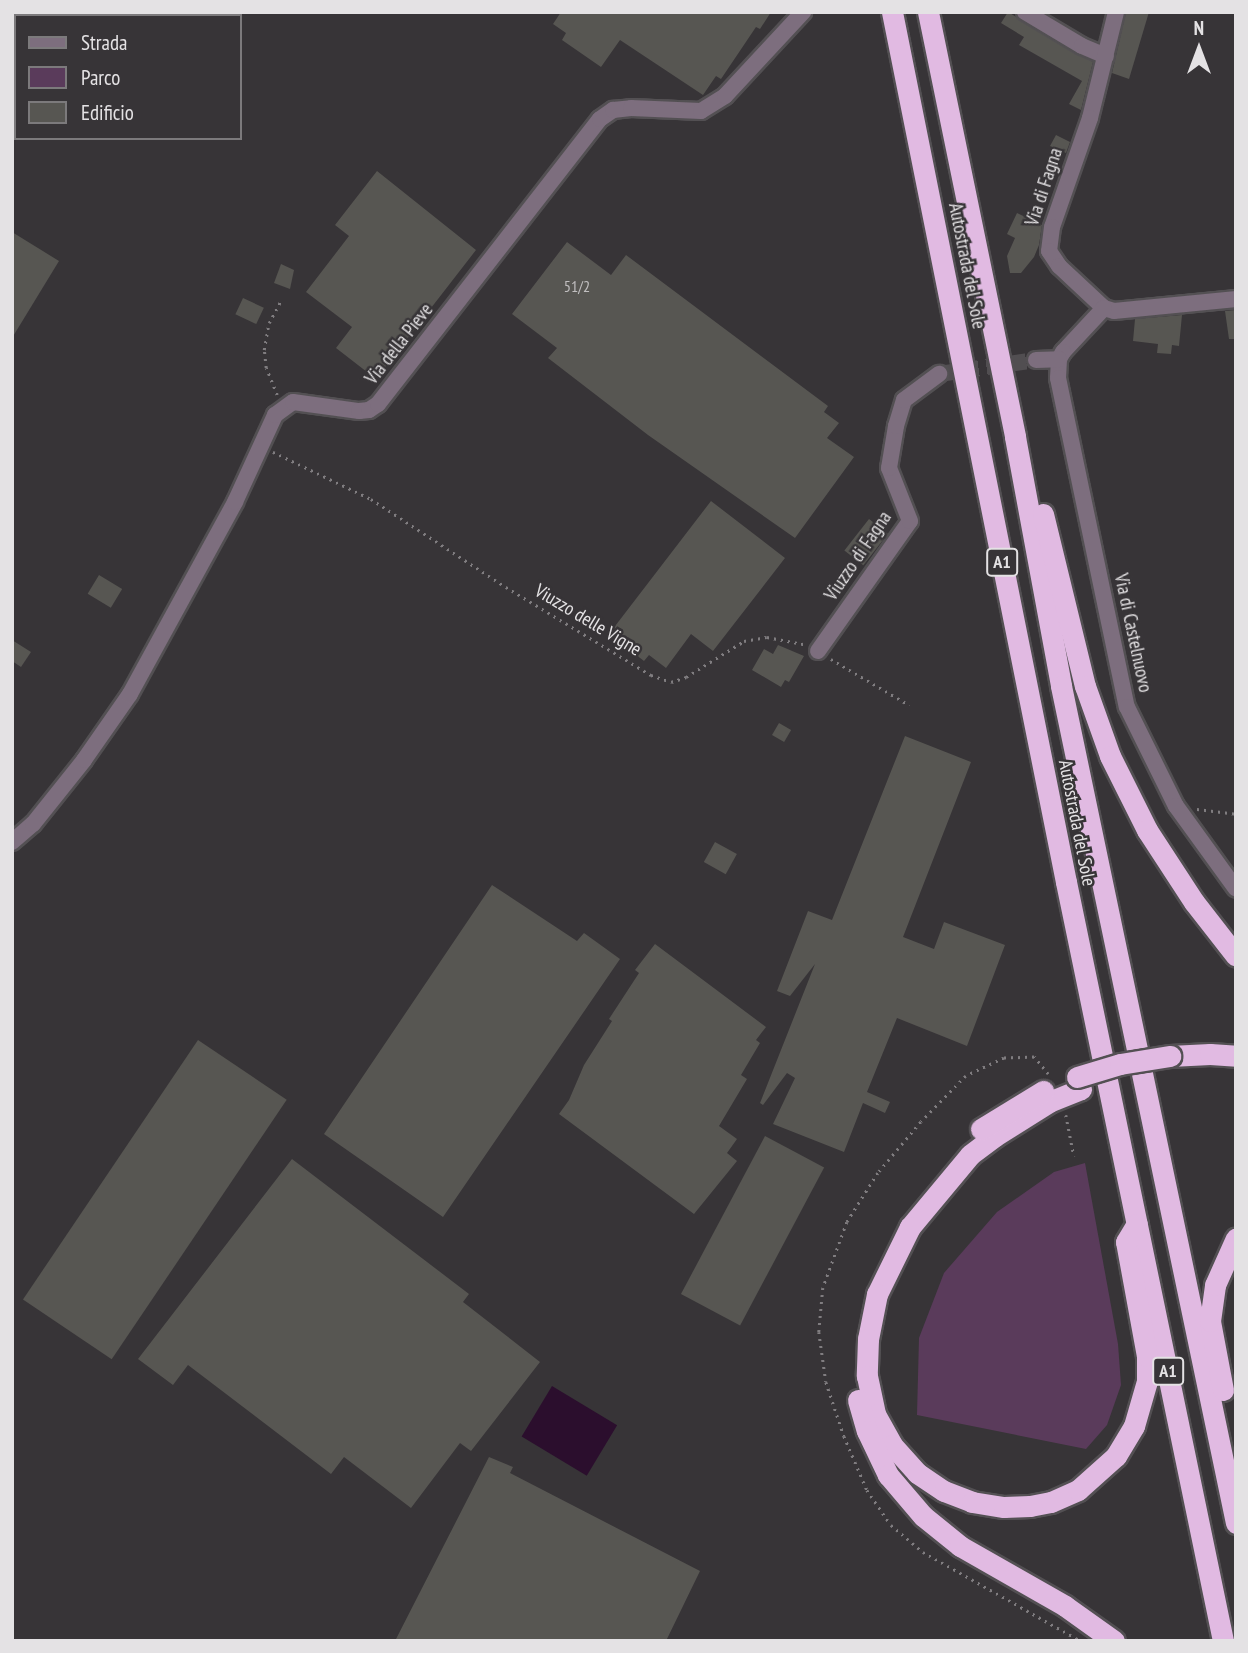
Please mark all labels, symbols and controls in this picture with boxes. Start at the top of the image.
legend [14,14,242,140]
north arrow [1164,14,1234,84]
text: N [1194,16,1204,40]
text: Strada [81,29,127,56]
text: Parco [81,64,120,91]
text: Edificio [81,99,134,126]
street label: Via di Fagna [1021,145,1067,229]
street label: Autostrada del Sole [944,201,990,331]
house number: 51/2 [564,276,590,296]
street label: Via della Pieve [360,299,438,389]
street label: Viuzzo di Fagna [820,507,896,605]
road number: A1 [984,548,1020,576]
street label: Via di Castelnuovo [1109,571,1157,695]
street label: Viuzzo delle Vigne [530,579,646,661]
street label: Autostrada del Sole [1054,758,1100,888]
road number: A1 [1150,1356,1186,1386]

